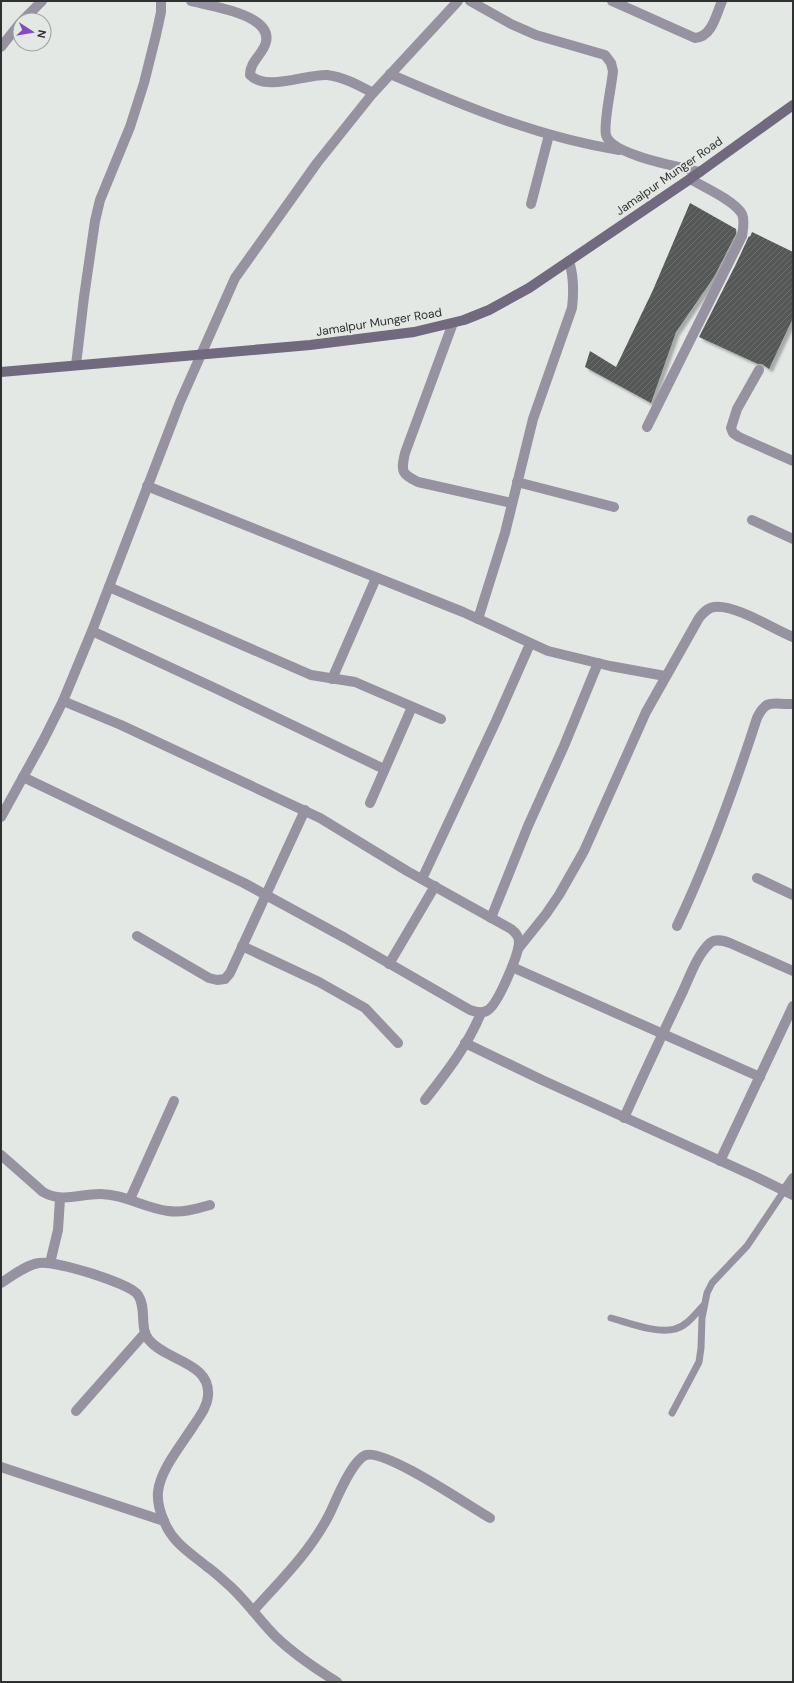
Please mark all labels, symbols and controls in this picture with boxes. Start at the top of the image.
north arrow [12,12,52,52]
text: N [34,29,49,39]
street label: Jamalpur Munger Road [612,133,726,219]
street label: Jamalpur Munger Road [315,304,443,340]

